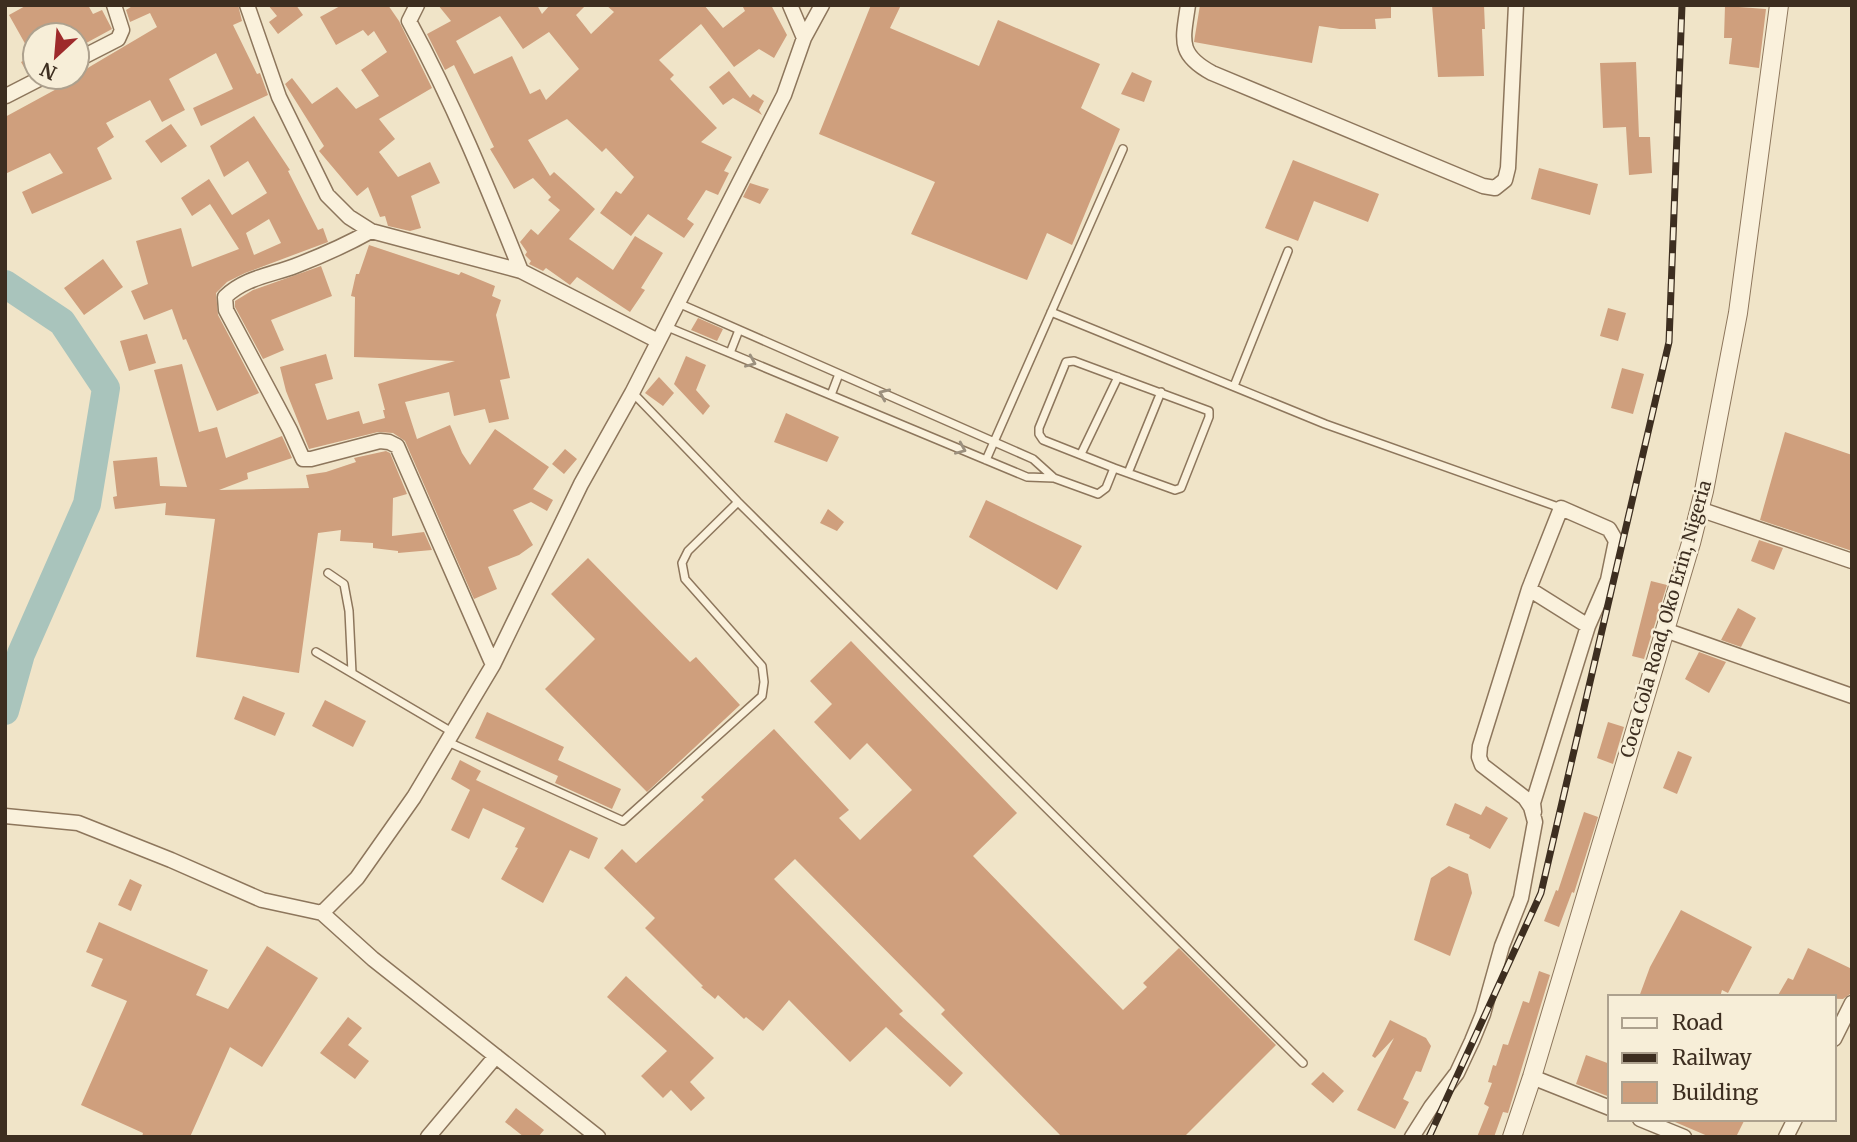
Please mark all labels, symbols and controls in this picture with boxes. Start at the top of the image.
north arrow [21,21,91,91]
text: N [37,57,61,85]
one-way arrow [744,353,756,367]
one-way arrow [879,388,891,402]
one-way arrow [954,441,966,455]
street label: Coca Cola Road, Oko Erin, Nigeria [1615,477,1716,760]
legend [1608,995,1836,1121]
text: Road [1672,1009,1723,1036]
text: Railway [1672,1044,1753,1071]
text: Building [1672,1079,1759,1106]

